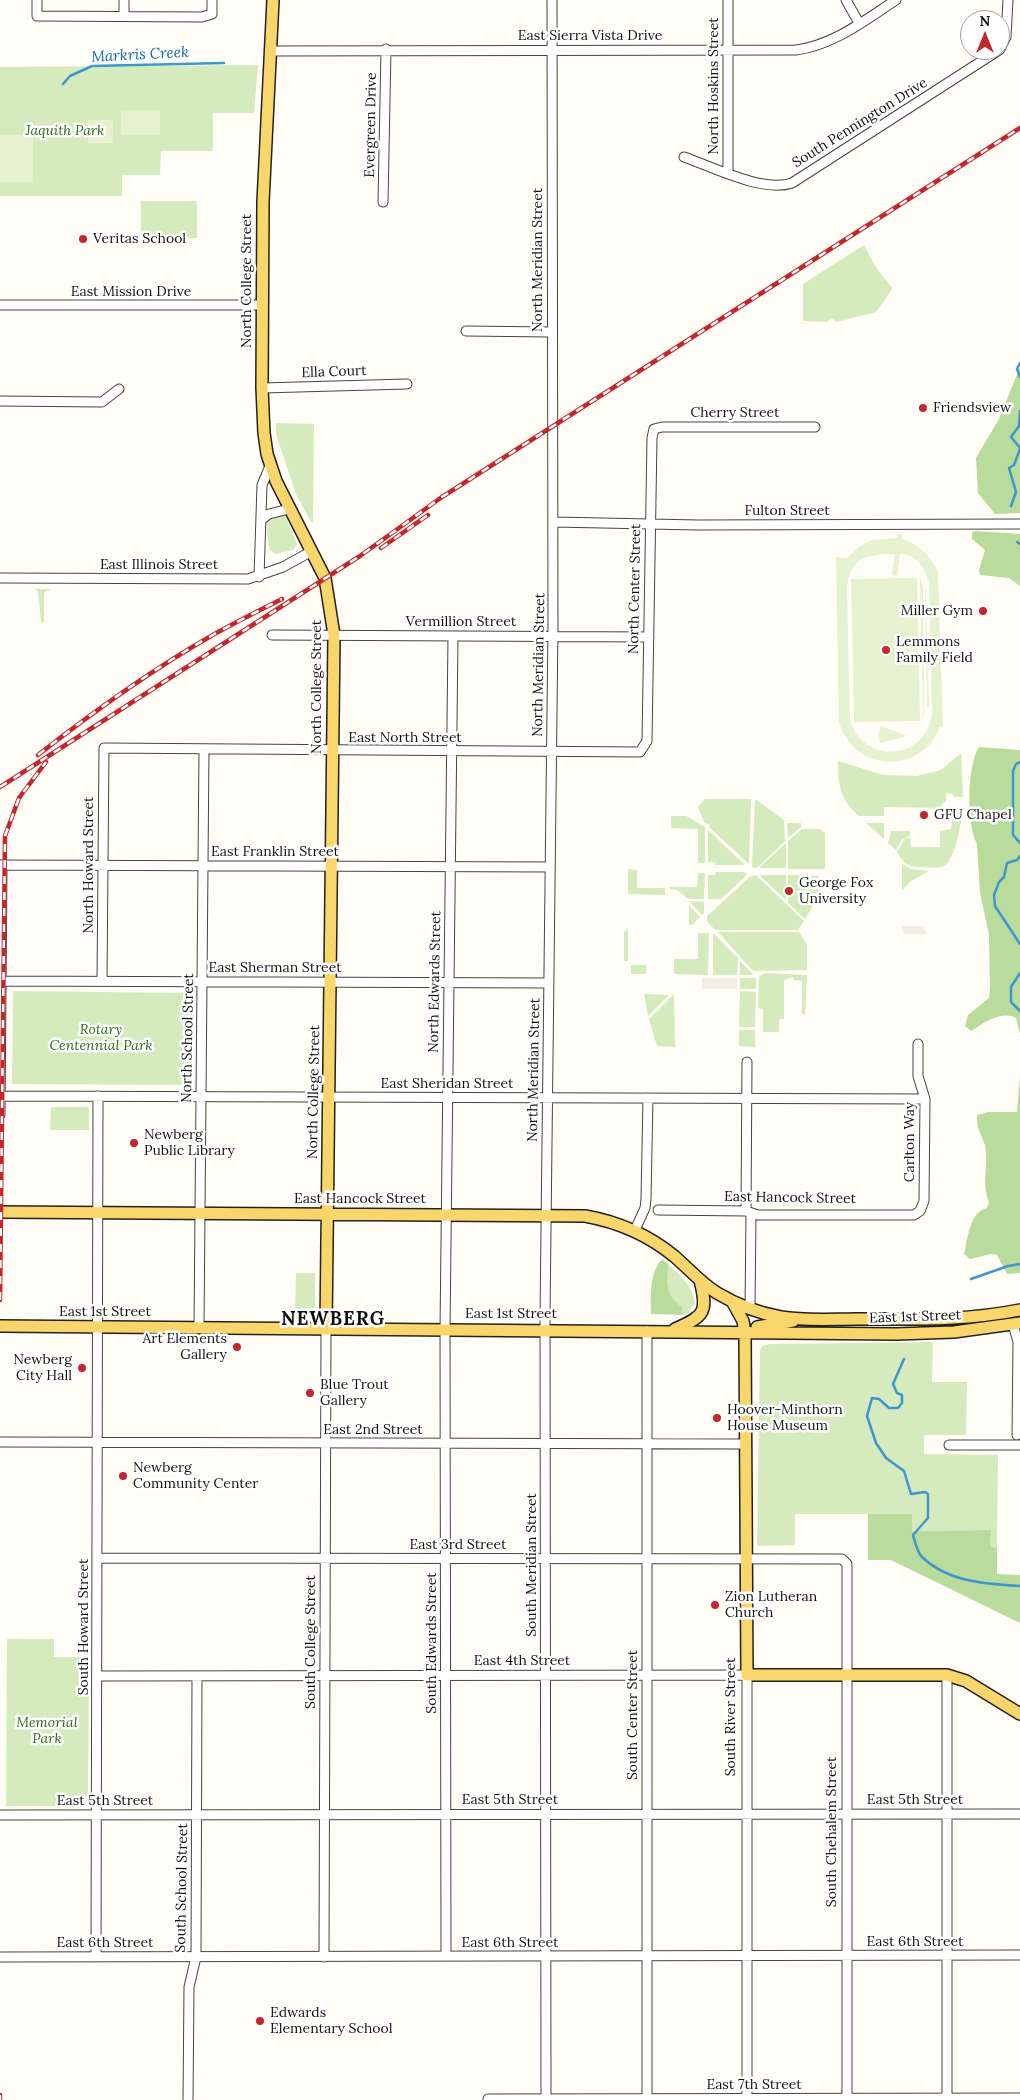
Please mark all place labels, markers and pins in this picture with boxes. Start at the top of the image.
place label: Veritas School [93,231,186,247]
marker: Veritas School [77,233,89,245]
place label: Friendsview [933,400,1011,416]
marker: Friendsview [917,402,929,414]
place label: Miller Gym [901,603,973,619]
marker: Miller Gym [977,605,989,617]
place label: Lemmons Family Field [896,634,973,666]
marker: Lemmons Family Field [880,644,892,656]
place label: GFU Chapel [934,807,1012,823]
marker: GFU Chapel [918,809,930,821]
place label: George Fox University [799,875,873,908]
marker: George Fox University [783,885,795,897]
place label: Newberg Public Library [144,1127,235,1160]
marker: Newberg Public Library [128,1137,140,1149]
place label: Art Elements Gallery [142,1331,227,1364]
marker: Art Elements Gallery [231,1341,243,1353]
place label: Newberg City Hall [13,1352,72,1384]
marker: Newberg City Hall [76,1362,88,1374]
place label: Blue Trout Gallery [320,1377,389,1410]
marker: Blue Trout Gallery [304,1387,316,1399]
place label: Hoover-Minthorn House Museum [727,1402,843,1434]
marker: Hoover-Minthorn House Museum [711,1412,723,1424]
place label: Newberg Community Center [133,1460,258,1492]
marker: Newberg Community Center [117,1470,129,1482]
place label: Zion Lutheran Church [725,1589,817,1621]
marker: Zion Lutheran Church [709,1599,721,1611]
place label: Edwards Elementary School [270,2005,393,2038]
marker: Edwards Elementary School [254,2015,266,2027]

